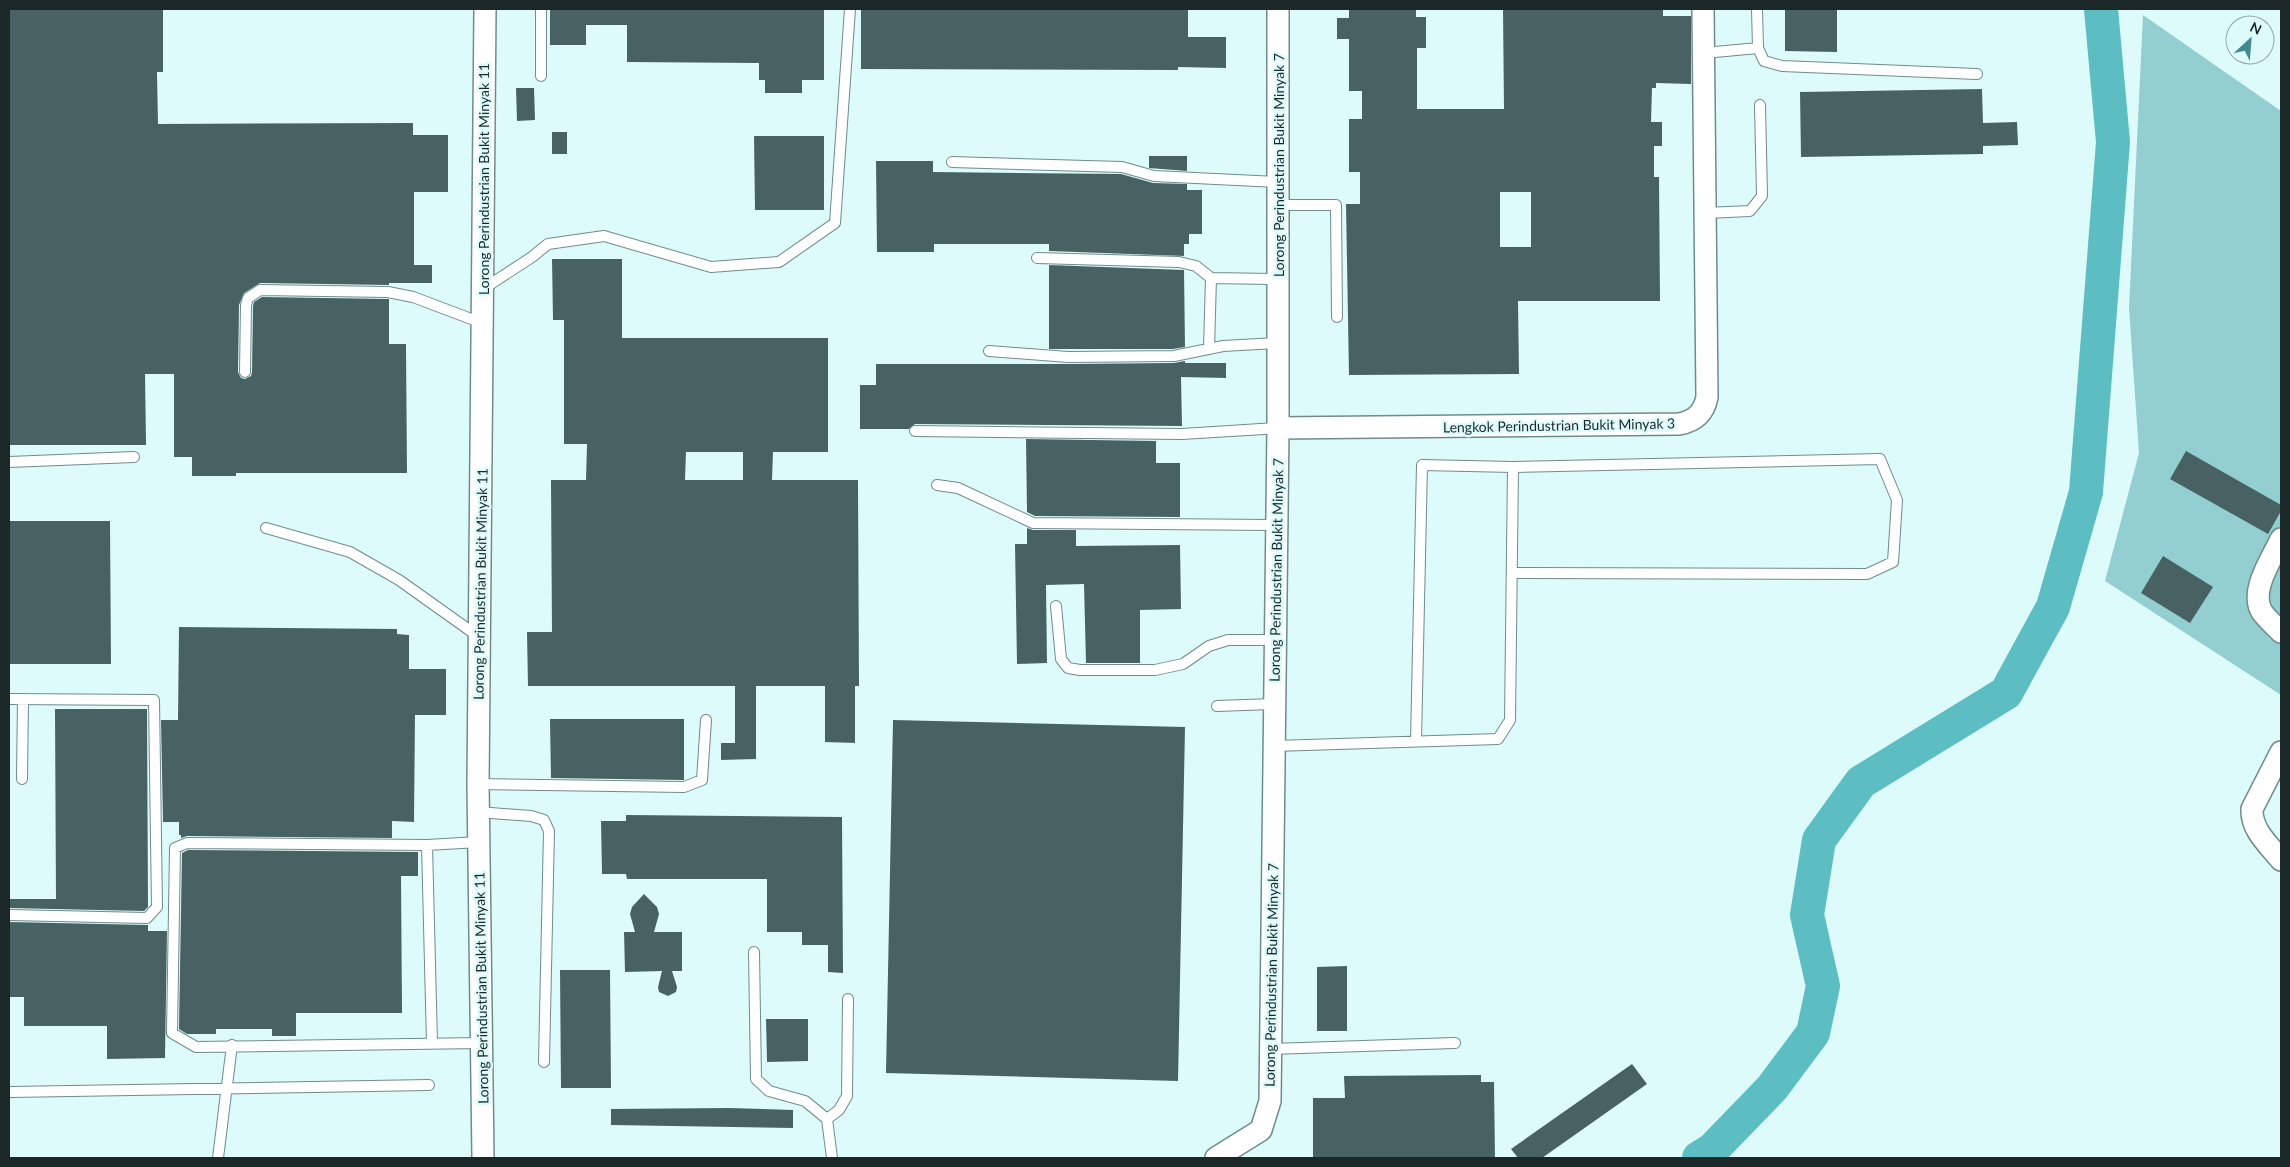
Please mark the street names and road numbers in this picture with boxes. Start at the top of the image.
street label: Lorong Perindustrian Bukit Minyak 7 [1270,53,1287,277]
street label: Lorong Perindustrian Bukit Minyak 11 [475,63,492,295]
street label: Lengkok Perindustrian Bukit Minyak 3 [1443,414,1675,436]
street label: Lorong Perindustrian Bukit Minyak 7 [1266,458,1286,682]
street label: Lorong Perindustrian Bukit Minyak 11 [469,468,491,700]
street label: Lorong Perindustrian Bukit Minyak 7 [1261,863,1281,1087]
street label: Lorong Perindustrian Bukit Minyak 11 [470,872,492,1104]

